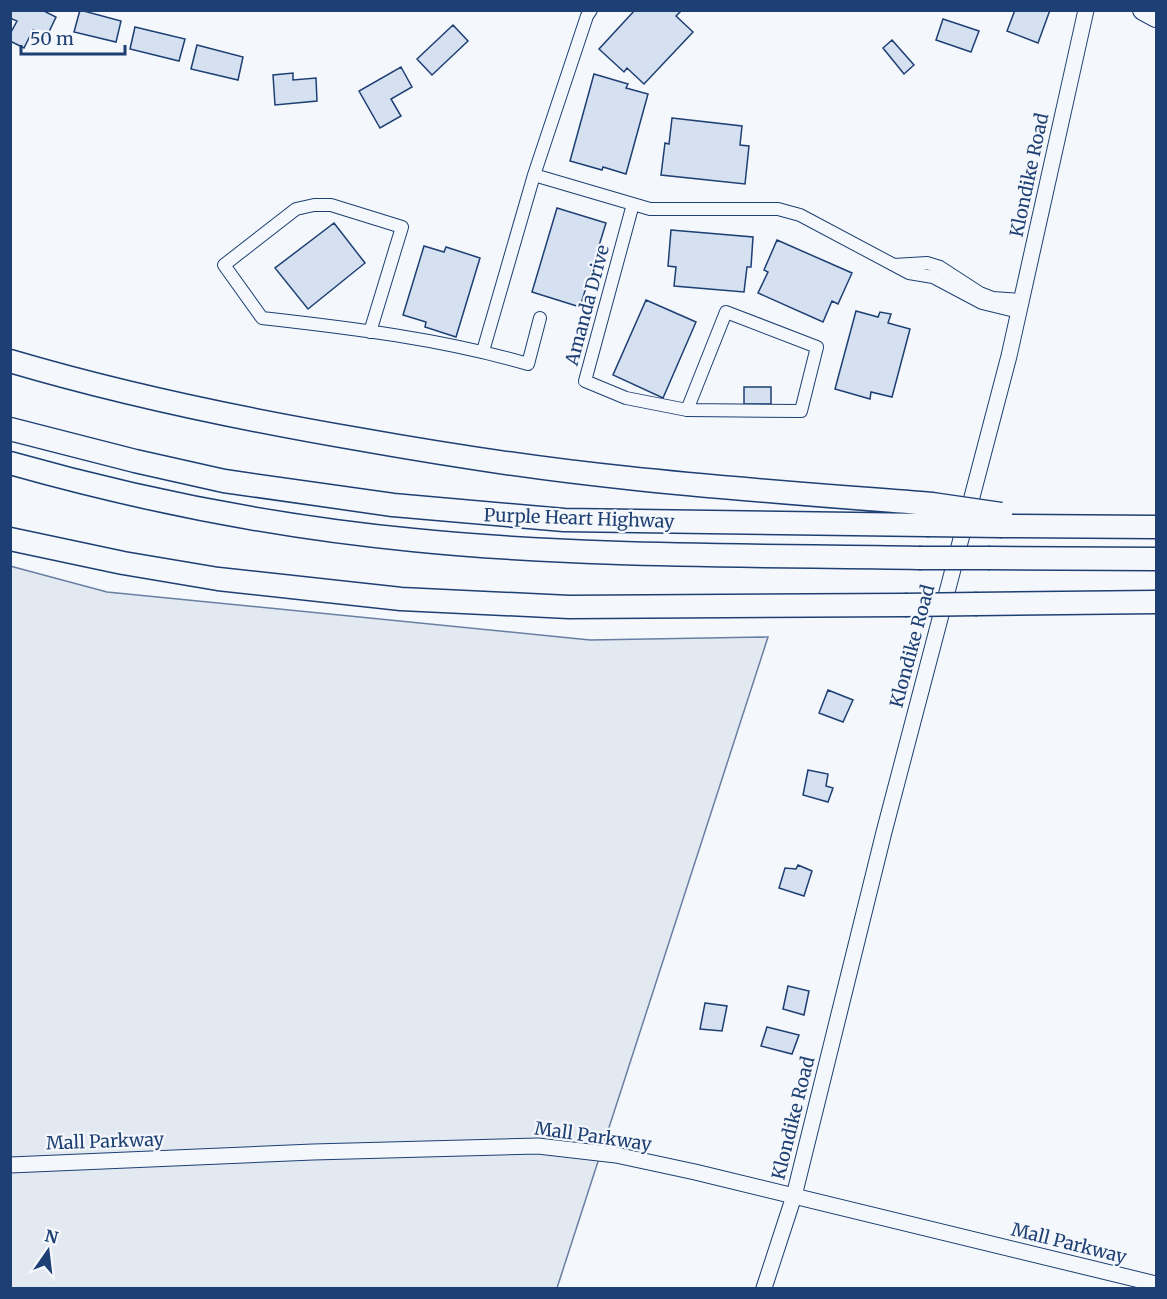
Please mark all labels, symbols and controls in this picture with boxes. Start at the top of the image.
scale bar [21,18,124,56]
text: 50 m [30,27,74,50]
street label: Klondike Road [1005,111,1053,239]
street label: Amanda Drive [560,242,614,369]
street label: Purple Heart Highway [483,503,675,533]
street label: Klondike Road [885,582,939,710]
street label: Klondike Road [767,1054,819,1182]
street label: Mall Parkway [533,1116,654,1156]
street label: Mall Parkway [46,1127,165,1155]
street label: Mall Parkway [1009,1218,1130,1269]
north arrow [18,1221,78,1281]
text: N [43,1225,61,1248]

